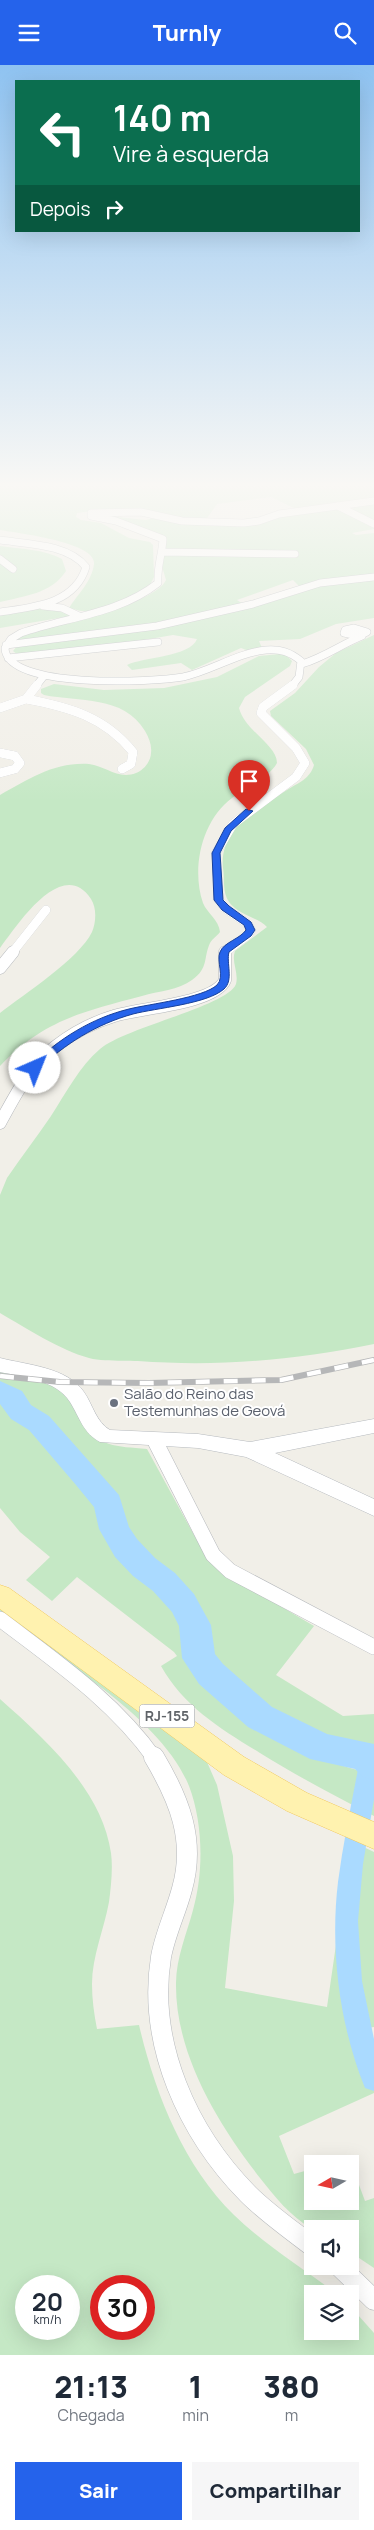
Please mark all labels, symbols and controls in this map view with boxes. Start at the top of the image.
text: Turnly [153,18,221,48]
icon: menu [15,19,43,47]
icon: search [331,19,359,47]
text: 140 m [113,94,211,142]
icon: left [30,100,95,165]
text: Vire à esquerda [113,139,269,169]
icon: right [100,195,128,223]
text: Depois [30,196,90,222]
pin [228,760,270,811]
icon: arrive [235,767,263,795]
position arrow [8,1041,60,1093]
place label: Salão do Reino das Testemunhas de Geová [124,1383,285,1421]
marker: Salão do Reino das Testemunhas de Geová [108,1397,120,1409]
road number: RJ-155 [140,1705,194,1727]
north arrow [304,2155,359,2210]
map controls [304,2155,359,2340]
button: sound [304,2220,359,2275]
speed limit sign: 30 [90,2275,155,2340]
text: 20 [32,2284,63,2319]
button: layers [304,2285,359,2340]
text: km/h [34,2311,61,2328]
text: 21:13 [54,2366,128,2407]
text: 1 [189,2366,202,2407]
text: 380 [263,2366,320,2407]
text: Chegada [58,2404,125,2426]
text: min [182,2404,209,2426]
text: m [285,2404,298,2426]
button: Sair [15,2462,182,2520]
button: Compartilhar [192,2462,359,2520]

